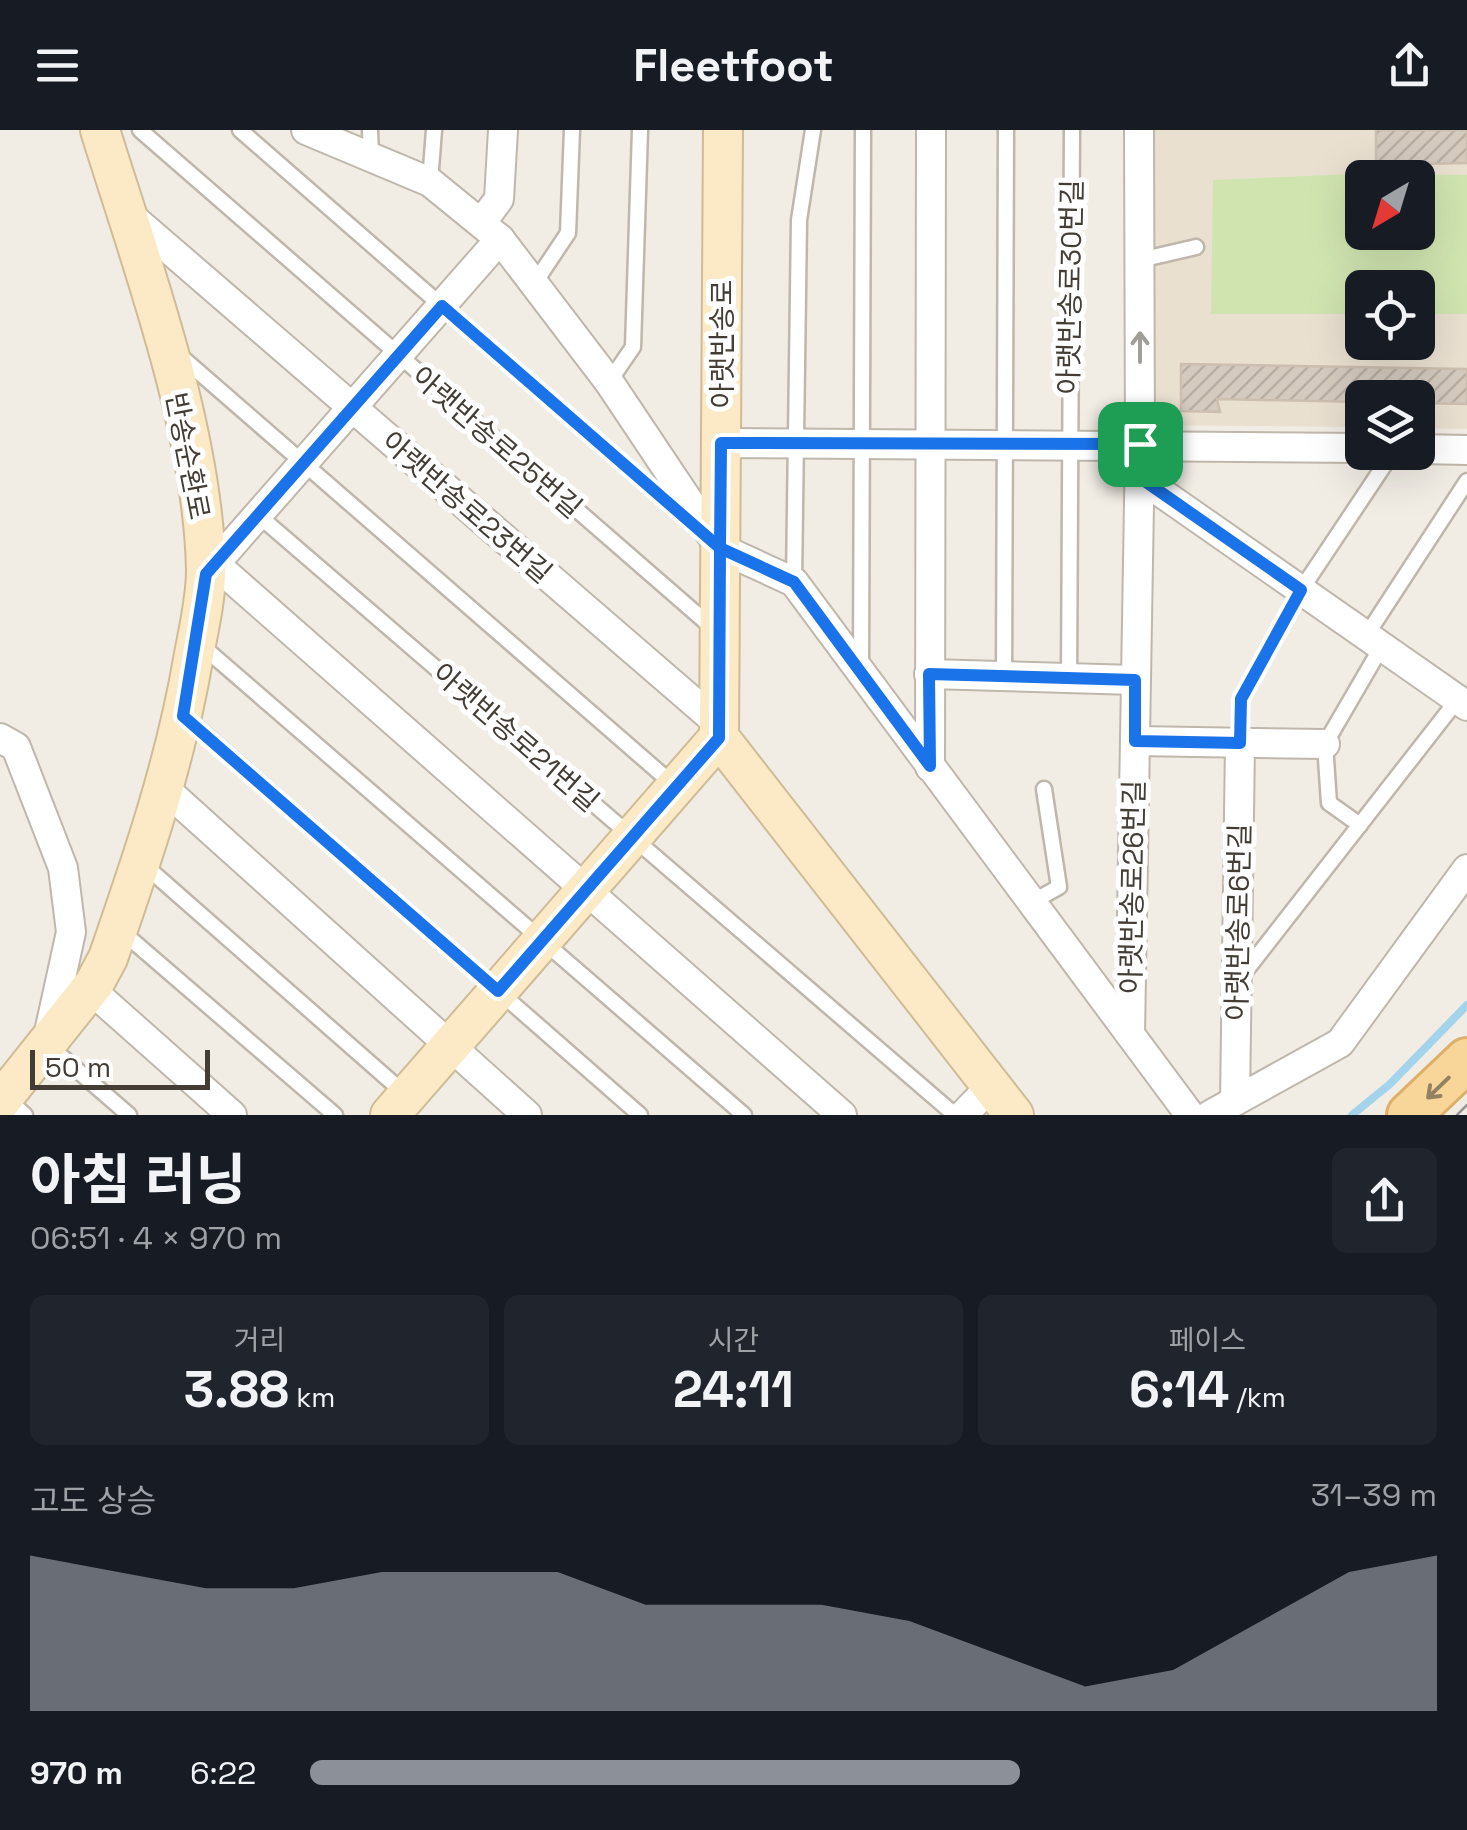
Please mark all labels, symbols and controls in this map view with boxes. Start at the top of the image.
text: Fleetfoot [633,37,834,94]
icon: menu [30,38,85,93]
icon: share [1382,38,1437,93]
north arrow [1345,160,1435,250]
map controls [1345,160,1435,470]
street label: 아랫반송로30번길 [1050,179,1090,395]
button: locate [1345,270,1435,360]
street label: 아랫반송로 [704,280,740,408]
one-way arrow [1130,331,1150,364]
street label: 아랫반송로25번길 [404,358,590,526]
button: layers [1345,380,1435,470]
street label: 반송순환로 [158,389,218,523]
pin [1098,402,1183,487]
icon: arrive [1113,417,1168,472]
street label: 아랫반송로23번길 [374,423,560,591]
street label: 아랫반송로21번길 [425,655,607,819]
street label: 아랫반송로26번길 [1112,780,1152,994]
street label: 아랫반송로6번길 [1218,823,1258,1021]
scale bar [30,1045,210,1090]
text: 50 m [45,1049,111,1085]
one-way arrow [1426,1075,1451,1099]
text: 아침 러닝 [30,1145,246,1215]
button: share [1332,1148,1437,1253]
text: 06:51 · 4 × 970 m [30,1218,282,1258]
text: 거리 [234,1322,285,1358]
text: 시간 [708,1322,759,1358]
text: 페이스 [1169,1322,1246,1358]
text: 3.88 [184,1358,289,1422]
text: 24:11 [673,1358,794,1422]
text: 6:14 [1129,1358,1229,1422]
text: km [289,1379,335,1415]
text: /km [1229,1379,1286,1415]
text: 31–39 m [1311,1475,1437,1515]
text: 고도 상승 [30,1481,156,1521]
text: 970 m [30,1753,123,1793]
text: 6:22 [190,1753,256,1793]

